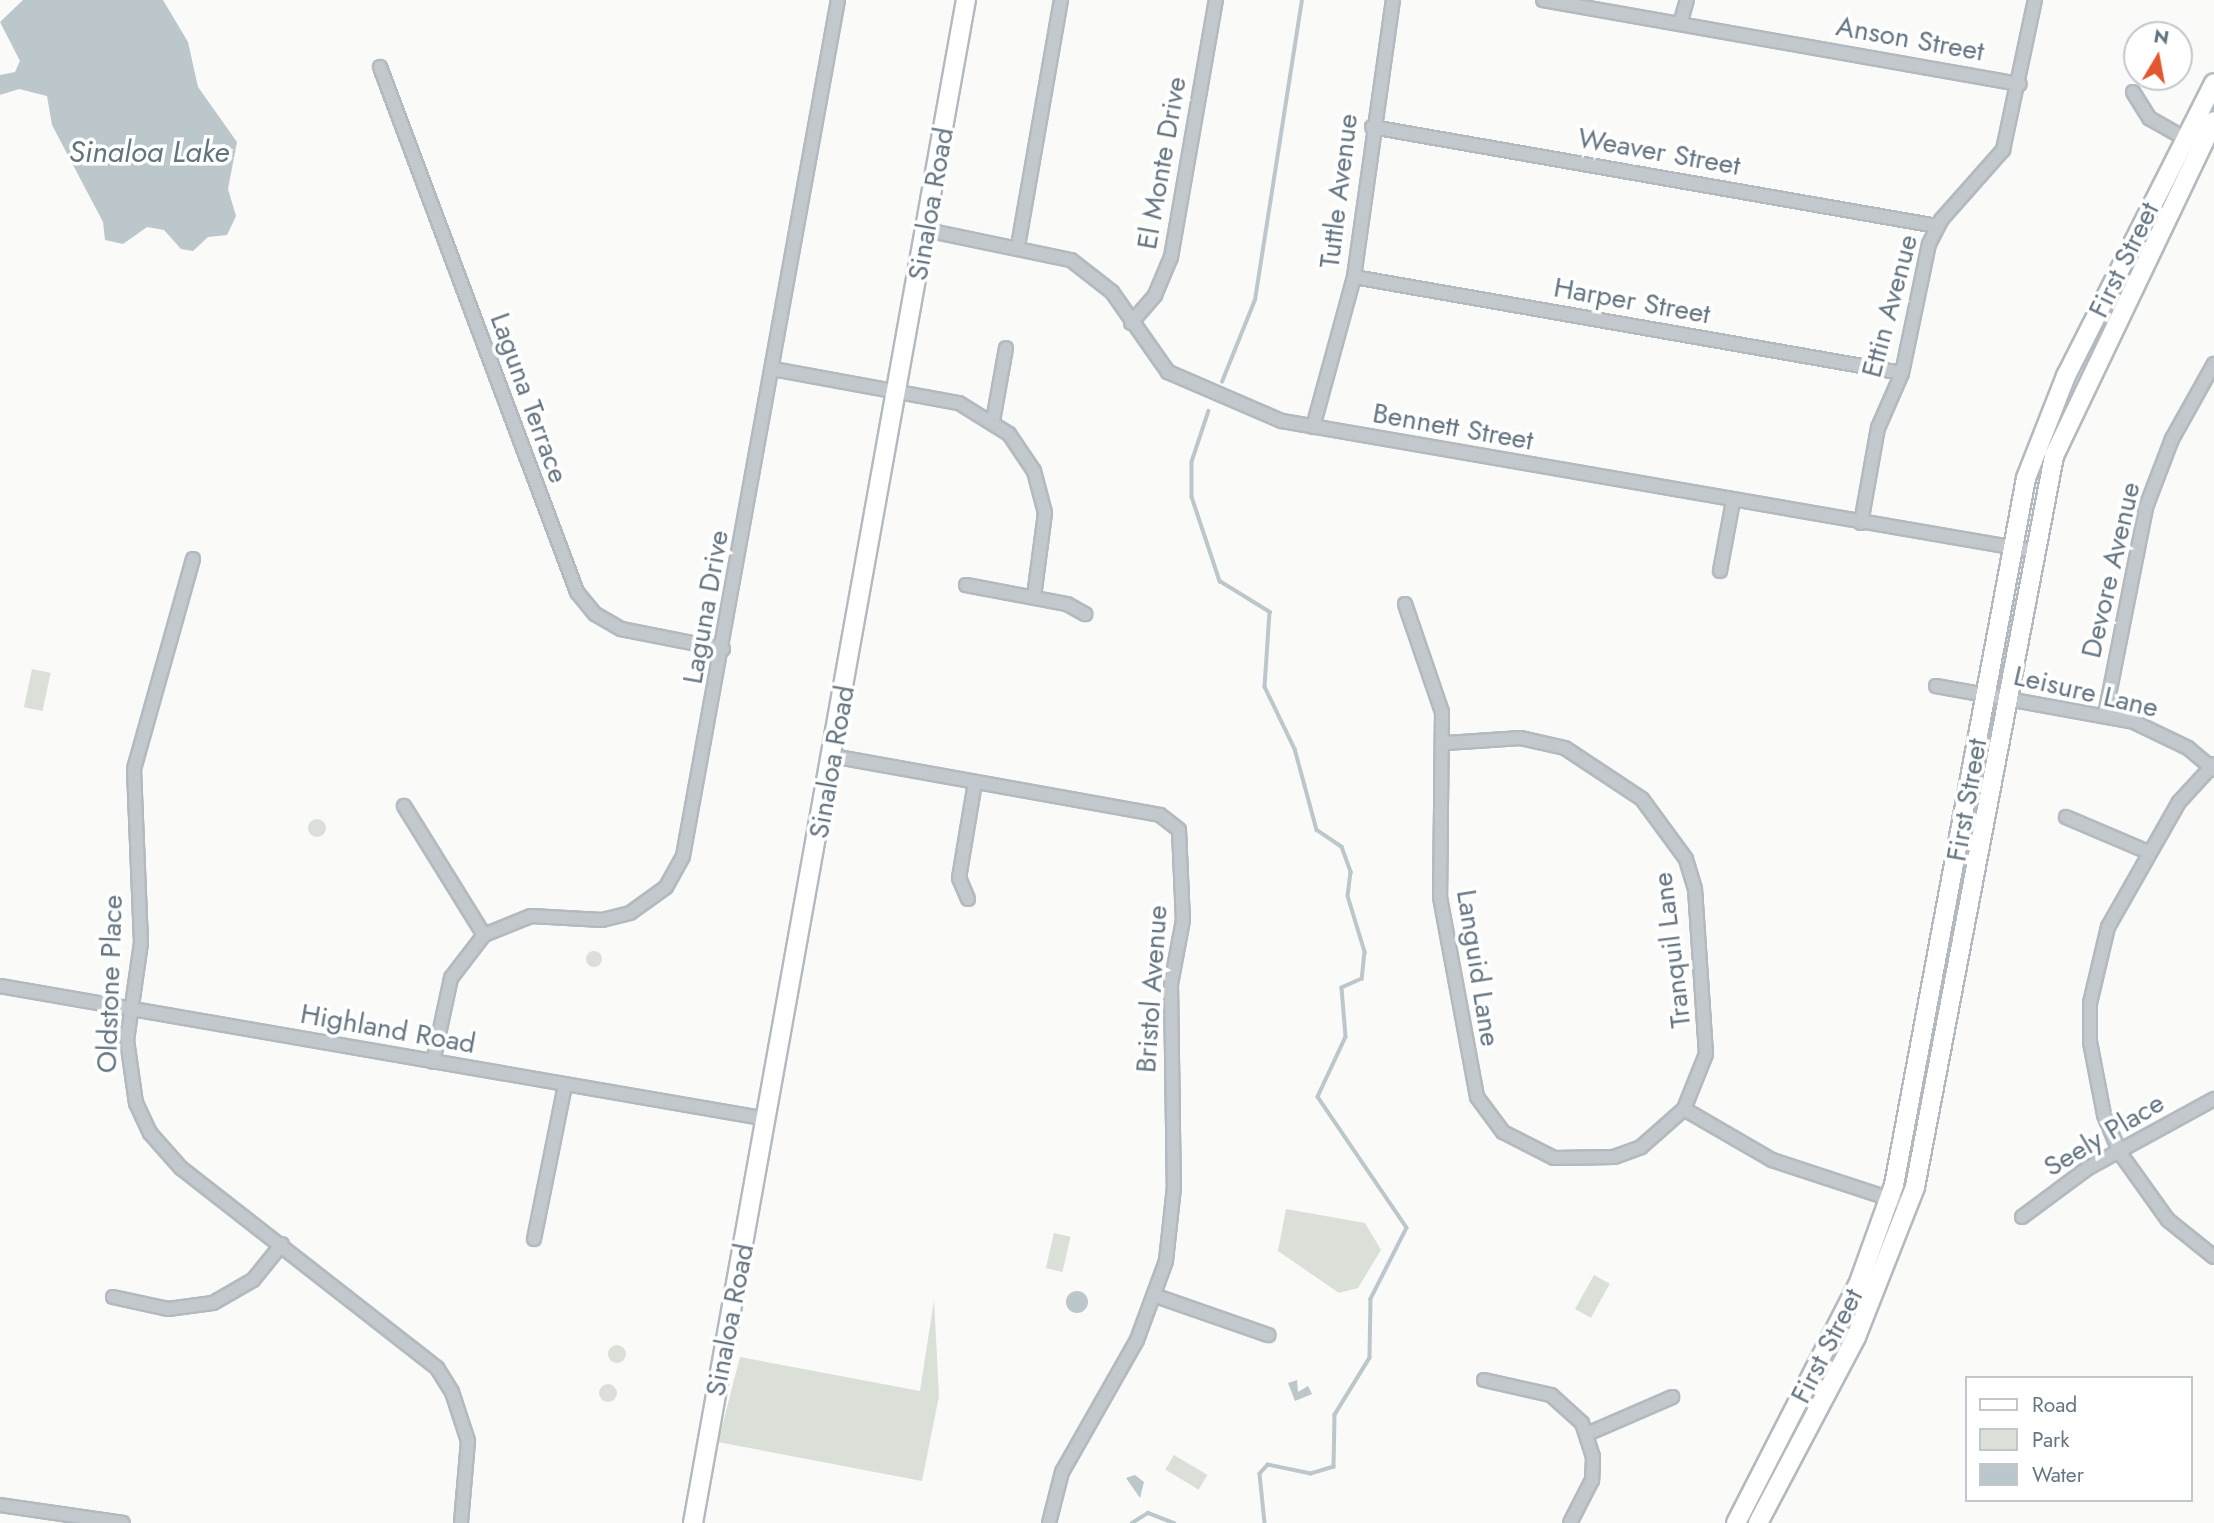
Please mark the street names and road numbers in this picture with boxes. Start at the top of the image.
street label: Anson Street [1833,9,1987,69]
street label: El Monte Drive [1130,74,1194,252]
street label: Tuttle Avenue [1313,112,1365,270]
street label: Weaver Street [1575,121,1743,183]
street label: Sinaloa Road [901,125,961,283]
street label: First Street [2082,197,2166,323]
street label: Ettin Avenue [1855,231,1925,381]
street label: Harper Street [1551,271,1713,331]
street label: Laguna Terrace [483,308,575,488]
street label: Bennett Street [1370,396,1536,458]
street label: Devore Avenue [2074,479,2148,661]
street label: Laguna Drive [676,527,736,687]
street label: Leisure Lane [2010,659,2162,725]
street label: Sinaloa Road [802,683,862,841]
street label: First Street [1940,736,1994,864]
street label: Tranquil Lane [1646,870,1698,1030]
street label: Languid Lane [1449,887,1507,1049]
street label: Oldstone Place [90,894,130,1074]
street label: Bristol Avenue [1129,904,1175,1074]
street label: Highland Road [298,997,478,1061]
street label: Seely Place [2038,1086,2170,1184]
street label: Sinaloa Road [699,1241,761,1399]
street label: First Street [1784,1283,1870,1409]

